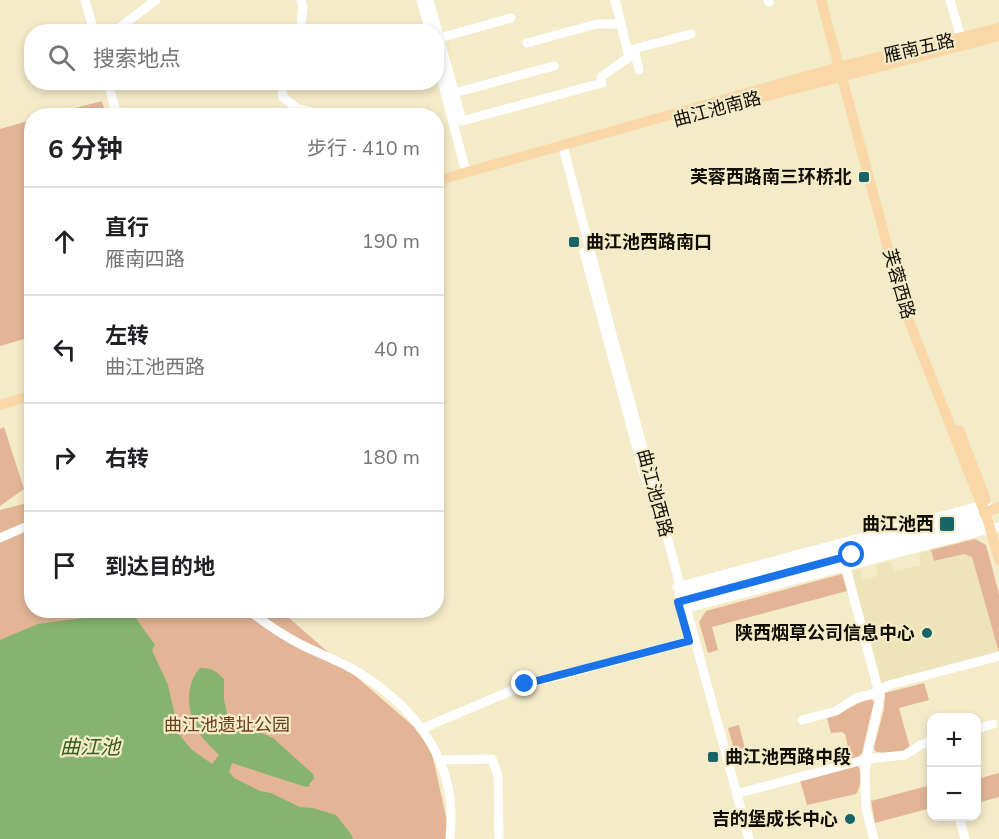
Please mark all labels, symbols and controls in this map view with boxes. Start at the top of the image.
search box [24,24,444,90]
street label: 雁南五路 [881,28,957,68]
icon: search [45,41,78,74]
text: 搜索地点 [93,44,181,74]
street label: 曲江池南路 [670,86,764,132]
text: 6 分钟 [48,132,123,167]
text: 步行 · 410 m [307,135,420,162]
place label: 芙蓉西路南三环桥北 [690,165,852,189]
marker: 芙蓉西路南三环桥北 [857,170,871,184]
text: 直行 [105,213,149,243]
icon: ahead [48,225,81,258]
text: 190 m [362,228,420,255]
place label: 曲江池西路南口 [586,230,712,254]
marker: 曲江池西路南口 [567,235,581,249]
text: 雁南四路 [105,246,185,273]
street label: 芙蓉西路 [878,246,920,322]
text: 左转 [105,321,149,351]
icon: left [48,333,81,366]
text: 40 m [374,336,420,363]
text: 曲江池西路 [105,354,205,381]
icon: right [48,441,81,474]
text: 右转 [105,444,149,474]
text: 180 m [362,444,420,471]
street label: 曲江池西路 [632,446,678,540]
place label: 曲江池西 [862,512,934,536]
marker: 曲江池西 [938,515,956,533]
route start [838,541,864,567]
icon: arrive [48,549,81,582]
text: 到达目的地 [105,552,215,582]
place label: 陕西烟草公司信息中心 [735,621,915,645]
marker: 陕西烟草公司信息中心 [920,626,934,640]
route end [511,670,537,696]
park label: 曲江池遗址公园 [164,713,290,737]
map controls [927,713,981,821]
button: + [927,713,981,767]
water label: 曲江池 [60,734,122,761]
place label: 曲江池西路中段 [725,745,851,769]
marker: 曲江池西路中段 [706,750,720,764]
button: − [927,767,981,821]
place label: 吉的堡成长中心 [712,807,838,831]
marker: 吉的堡成长中心 [843,812,857,826]

